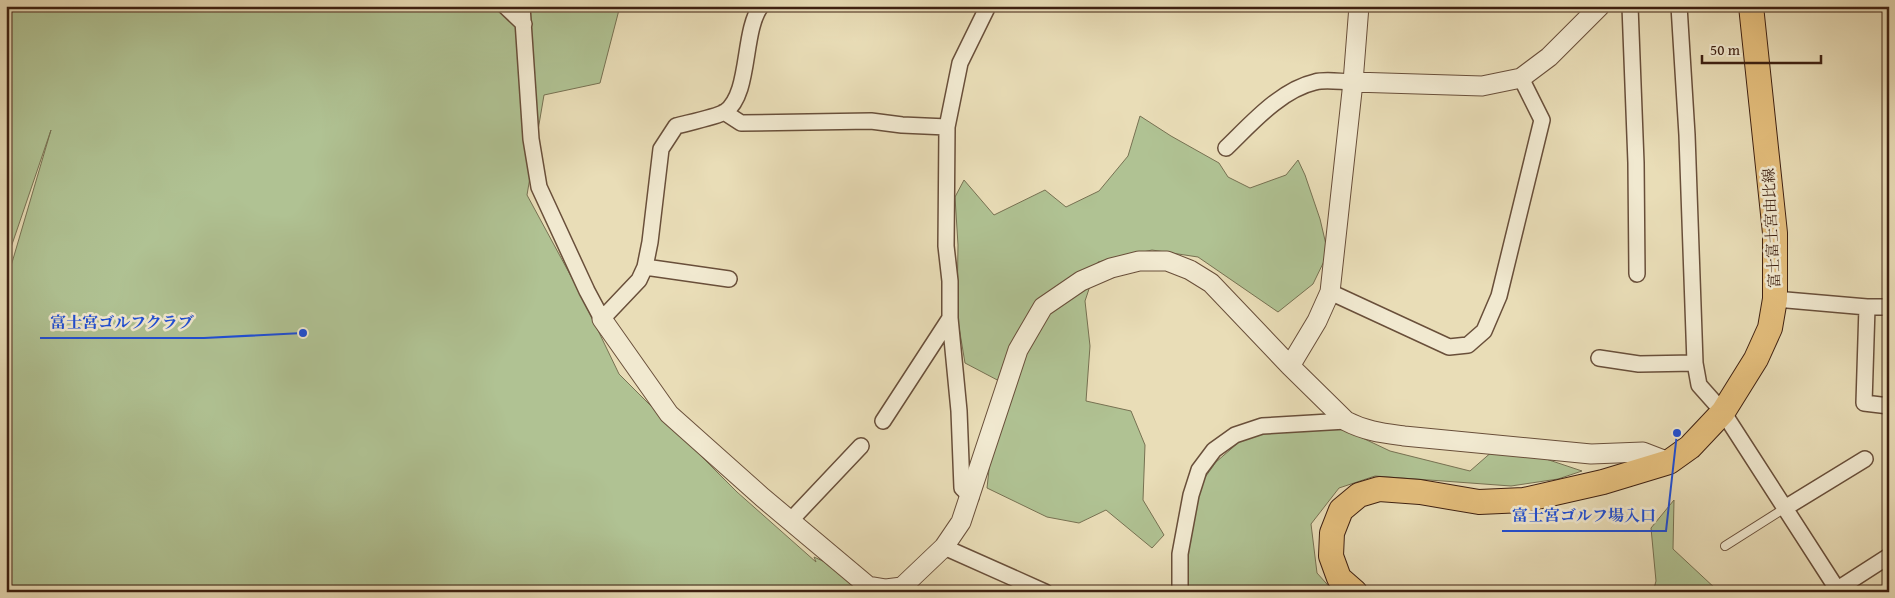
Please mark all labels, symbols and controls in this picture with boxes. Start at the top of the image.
scale bar [1702,32,1821,64]
text: 50 m [1710,39,1741,60]
street label: 富士富士宮由比線 [1757,168,1785,288]
callout: 富士宮ゴルフクラブ [40,307,204,338]
text: 富士宮ゴルフクラブ [50,310,194,334]
callout: 富士宮ゴルフ場入口 [1502,500,1666,531]
text: 富士宮ゴルフ場入口 [1512,503,1656,527]

